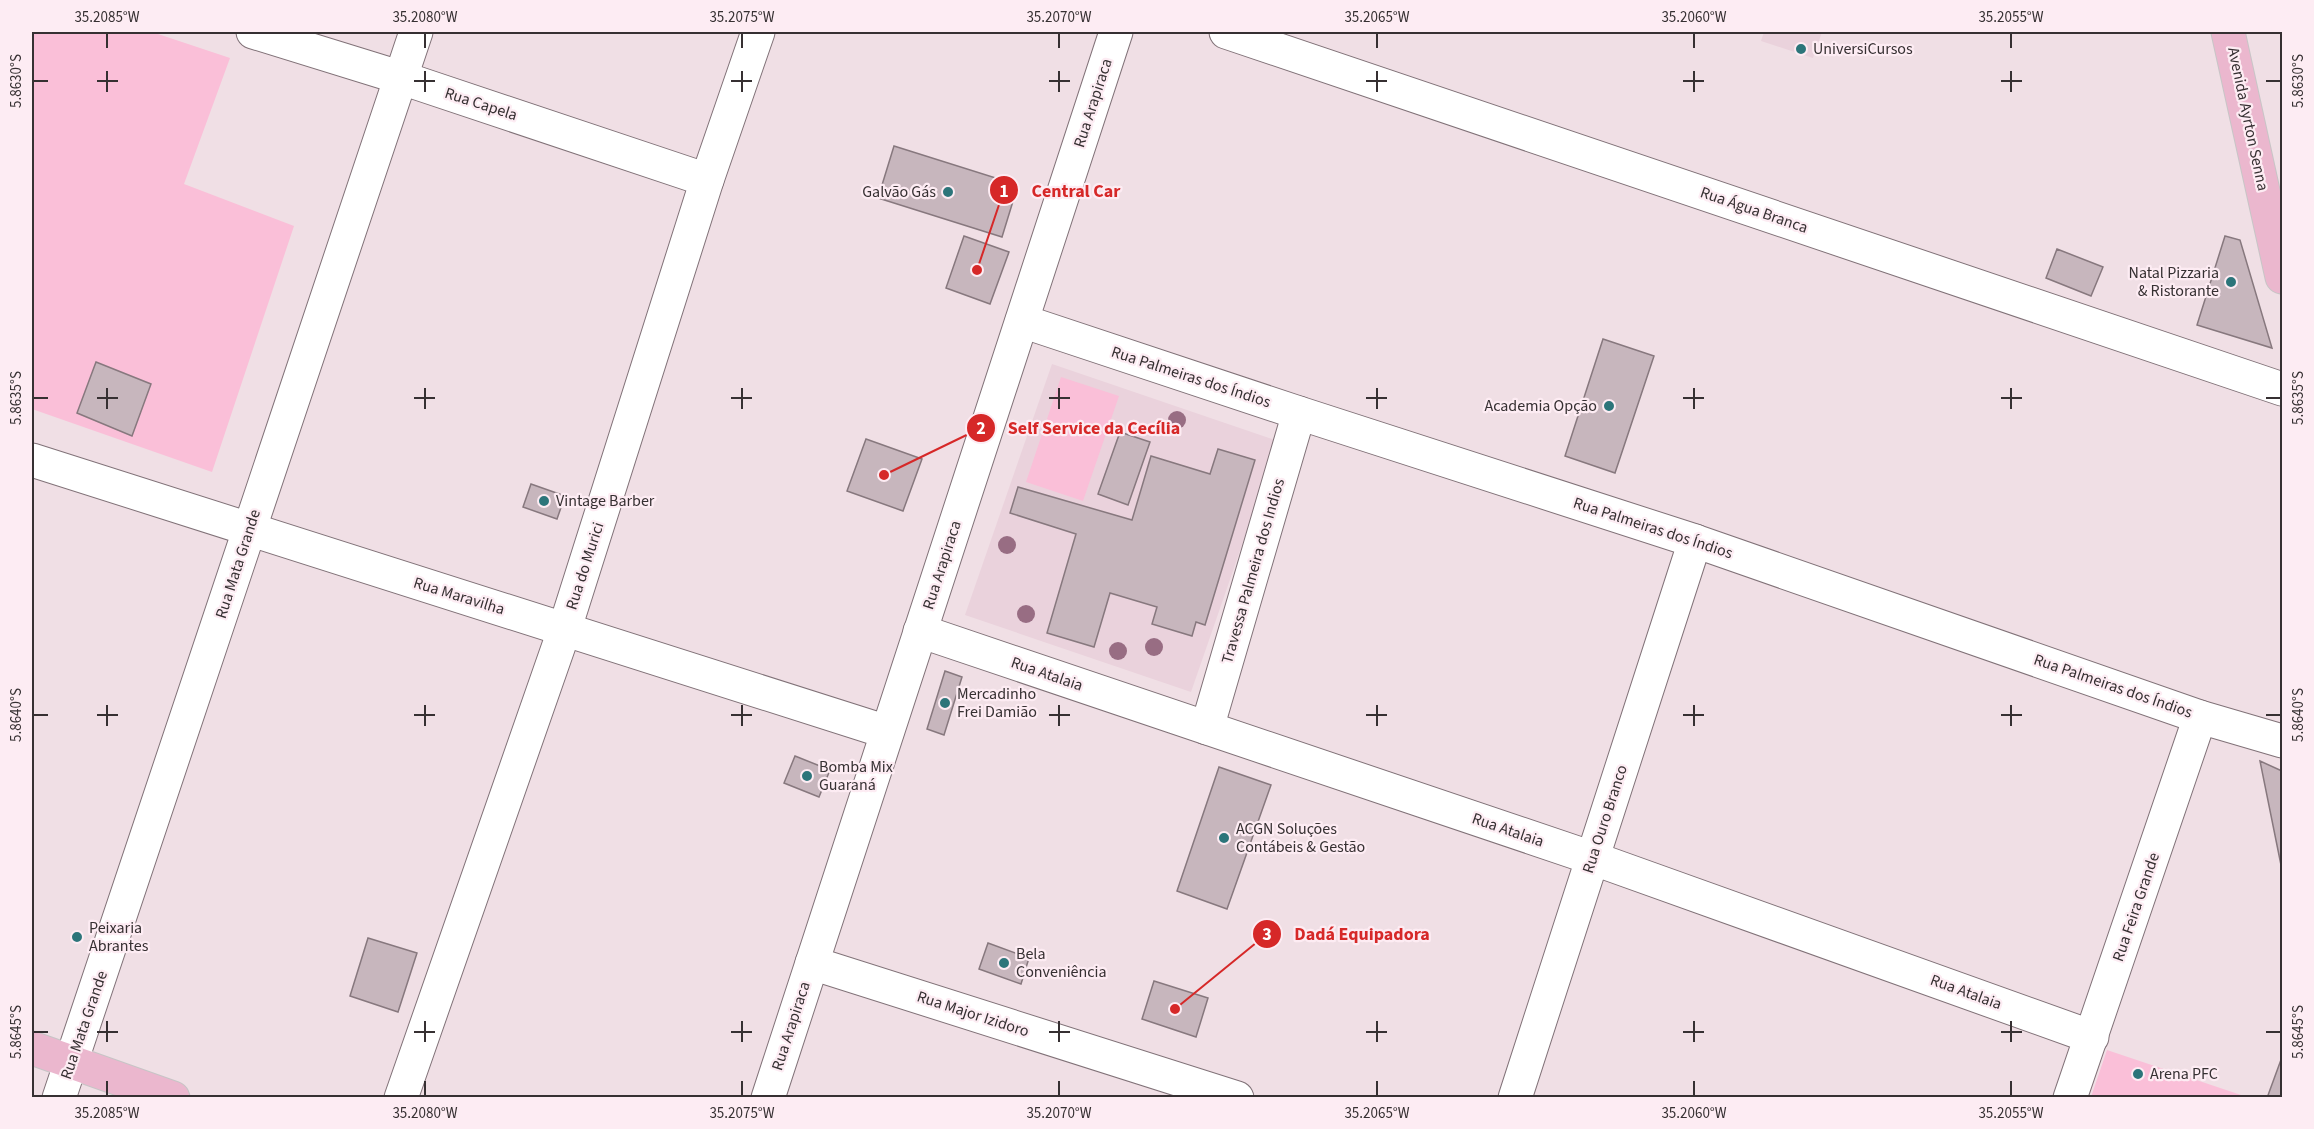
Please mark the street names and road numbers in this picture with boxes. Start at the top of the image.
street label: Avenida Ayrton Senna [2222,45,2274,193]
street label: Rua Arapiraca [1068,56,1118,150]
street label: Rua Capela [442,82,520,126]
street label: Rua Água Branca [1697,181,1811,239]
street label: Rua Palmeiras dos Índios [1108,341,1274,413]
street label: Travessa Palmeira dos Indios [1216,476,1290,666]
street label: Rua Palmeiras dos Índios [1570,492,1736,564]
street label: Rua Mata Grande [210,507,266,621]
street label: Rua Arapiraca [917,518,967,612]
street label: Rua do Murici [560,519,610,613]
street label: Rua Maravilha [411,572,507,620]
street label: Rua Palmeiras dos Índios [2031,649,2196,724]
street label: Rua Atalaia [1008,651,1086,697]
street label: Rua Ouro Branco [1577,762,1633,876]
street label: Rua Atalaia [1469,807,1547,853]
street label: Rua Feira Grande [2107,850,2165,964]
street label: Rua Mata Grande [55,968,113,1082]
street label: Rua Atalaia [1927,969,2005,1015]
street label: Rua Arapiraca [766,979,816,1073]
street label: Rua Major Izidoro [914,986,1032,1042]

